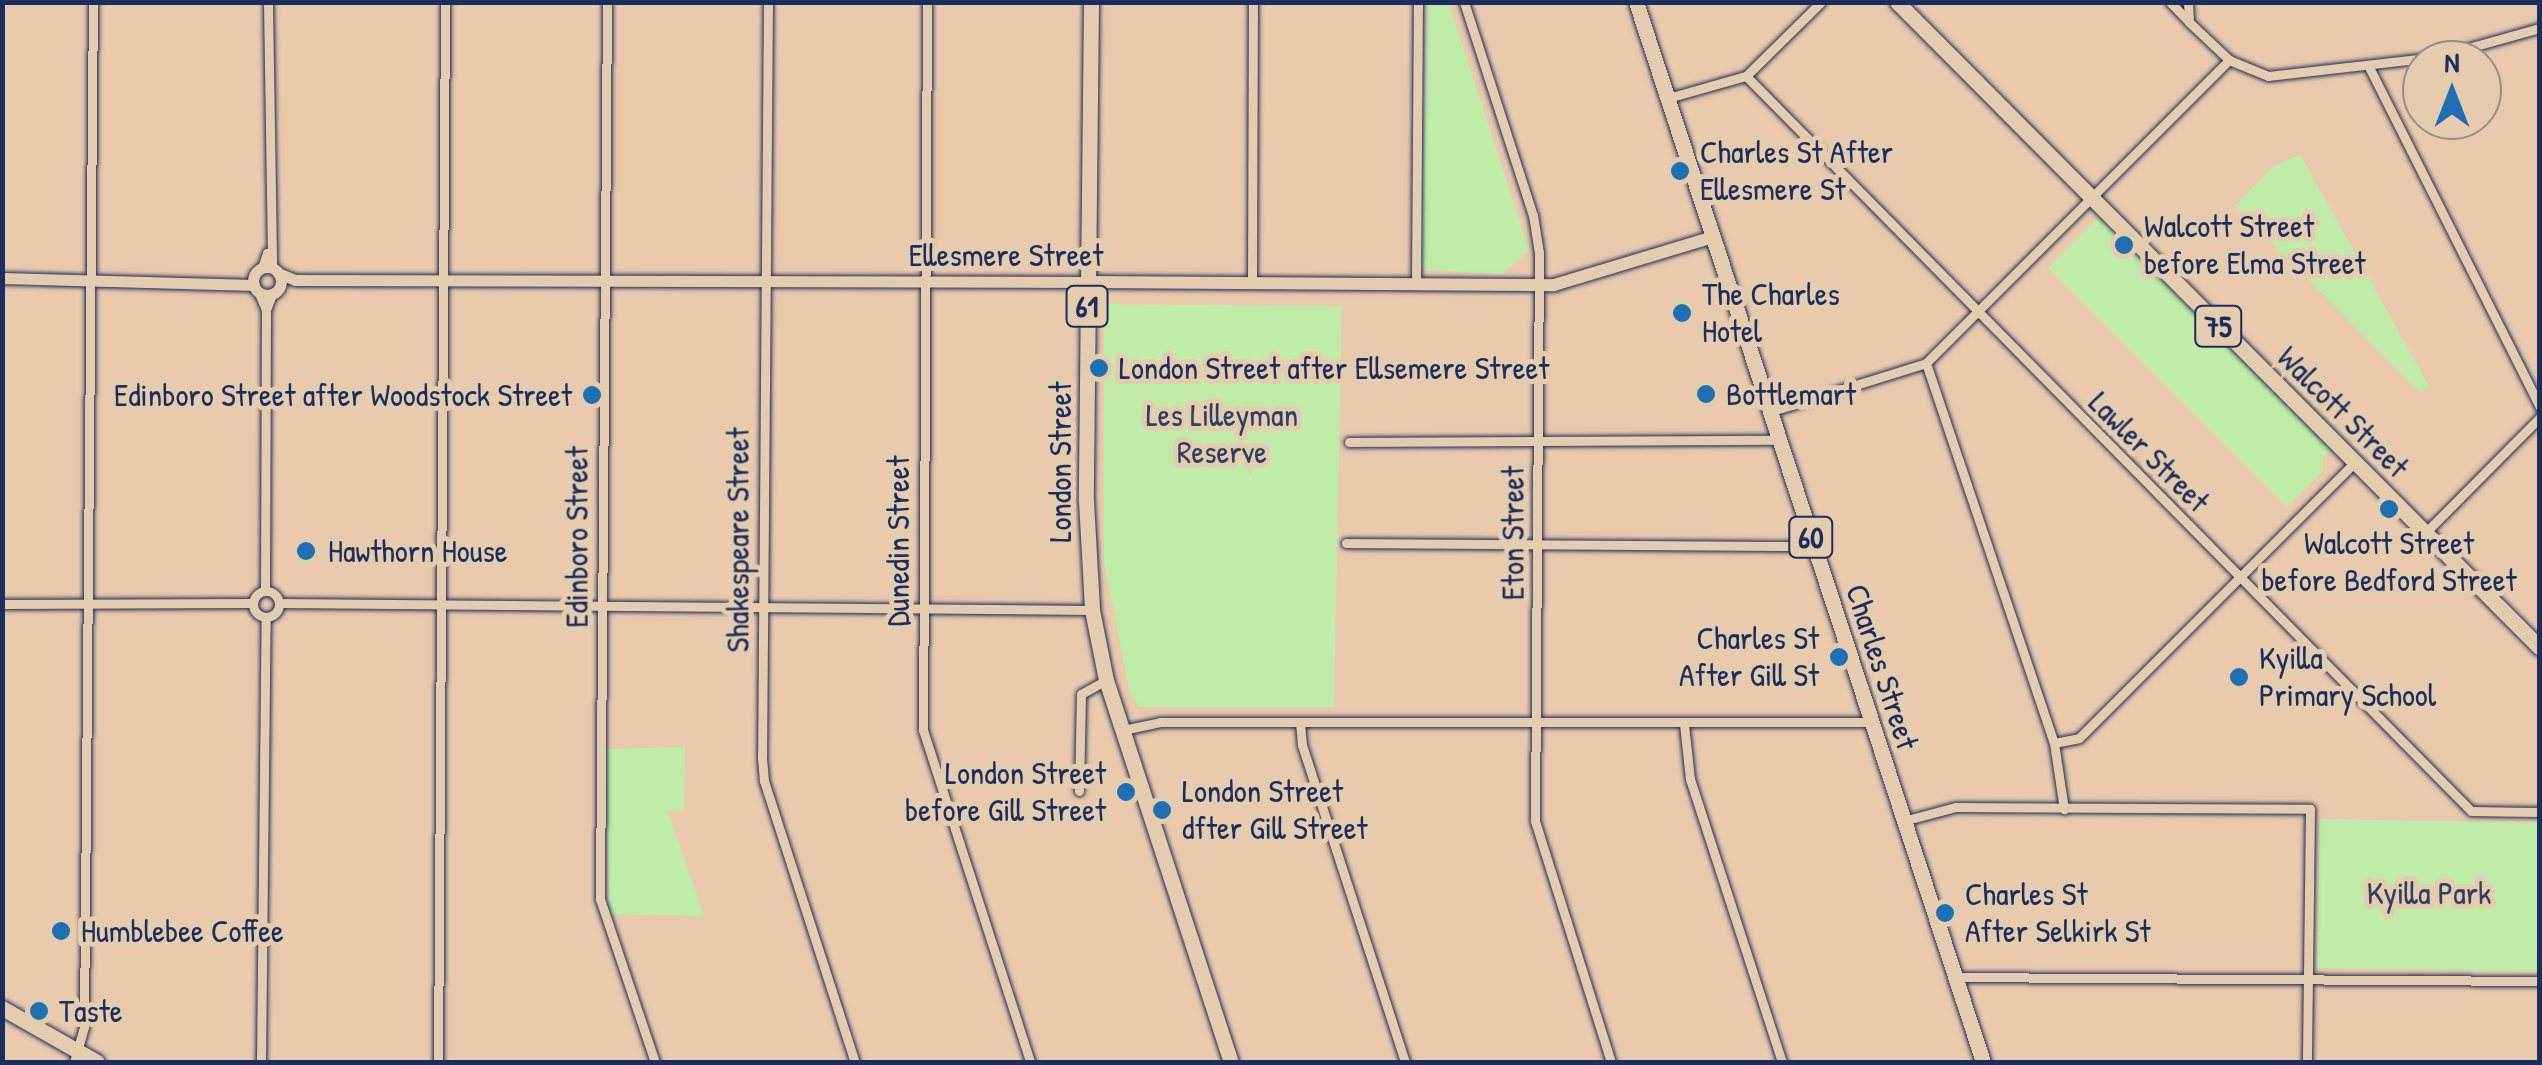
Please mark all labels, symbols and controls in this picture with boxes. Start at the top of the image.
north arrow [2402,40,2502,140]
text: N [2445,43,2459,81]
place label: Charles St After Ellesmere St [1700,134,1893,209]
marker: Charles St After Ellesmere St [1669,160,1691,182]
place label: Walcott Street before Elma Street [2144,208,2366,283]
marker: Walcott Street before Elma Street [2113,234,2135,256]
street label: Ellesmere Street [909,236,1103,274]
place label: The Charles Hotel [1702,276,1840,351]
road number: 61 [1064,281,1110,331]
road number: 75 [2193,301,2243,351]
marker: The Charles Hotel [1671,302,1693,324]
street label: Walcott Street [2269,338,2417,486]
place label: London Street after Ellsemere Street [1119,349,1549,387]
marker: London Street after Ellsemere Street [1088,357,1110,379]
place label: Bottlemart [1726,375,1856,413]
place label: Edinboro Street after Woodstock Street [114,376,572,414]
street label: London Street [1041,382,1079,542]
marker: Bottlemart [1695,383,1717,405]
marker: Edinboro Street after Woodstock Street [581,384,603,406]
street label: Lawler Street [2081,384,2217,520]
park label: Les Lilleyman Reserve [1146,397,1298,472]
street label: Shakespeare Street [719,428,757,652]
street label: Edinboro Street [558,446,596,628]
street label: Dunedin Street [879,455,917,627]
street label: Eton Street [1494,466,1532,600]
marker: Walcott Street before Bedford Street [2378,498,2400,520]
road number: 60 [1786,512,1836,562]
place label: Walcott Street before Bedford Street [2261,525,2517,600]
place label: Hawthorn House [328,532,508,570]
marker: Hawthorn House [293,538,319,564]
street label: Charles Street [1837,580,1927,754]
place label: Charles St After Gill St [1679,620,1819,695]
place label: Kyilla Primary School [2259,640,2436,715]
marker: Charles St After Gill St [1828,646,1850,668]
marker: Kyilla Primary School [2228,666,2250,688]
place label: London Street before Gill Street [905,755,1106,830]
place label: London Street dfter Gill Street [1182,773,1368,848]
marker: London Street before Gill Street [1115,781,1137,803]
marker: London Street dfter Gill Street [1151,799,1173,821]
park label: Kyilla Park [2367,874,2491,912]
place label: Charles St After Selkirk St [1965,876,2151,951]
marker: Charles St After Selkirk St [1934,902,1956,924]
place label: Humblebee Coffee [81,912,284,950]
marker: Humblebee Coffee [50,920,72,942]
place label: Taste [59,992,123,1030]
marker: Taste [28,1000,50,1022]

